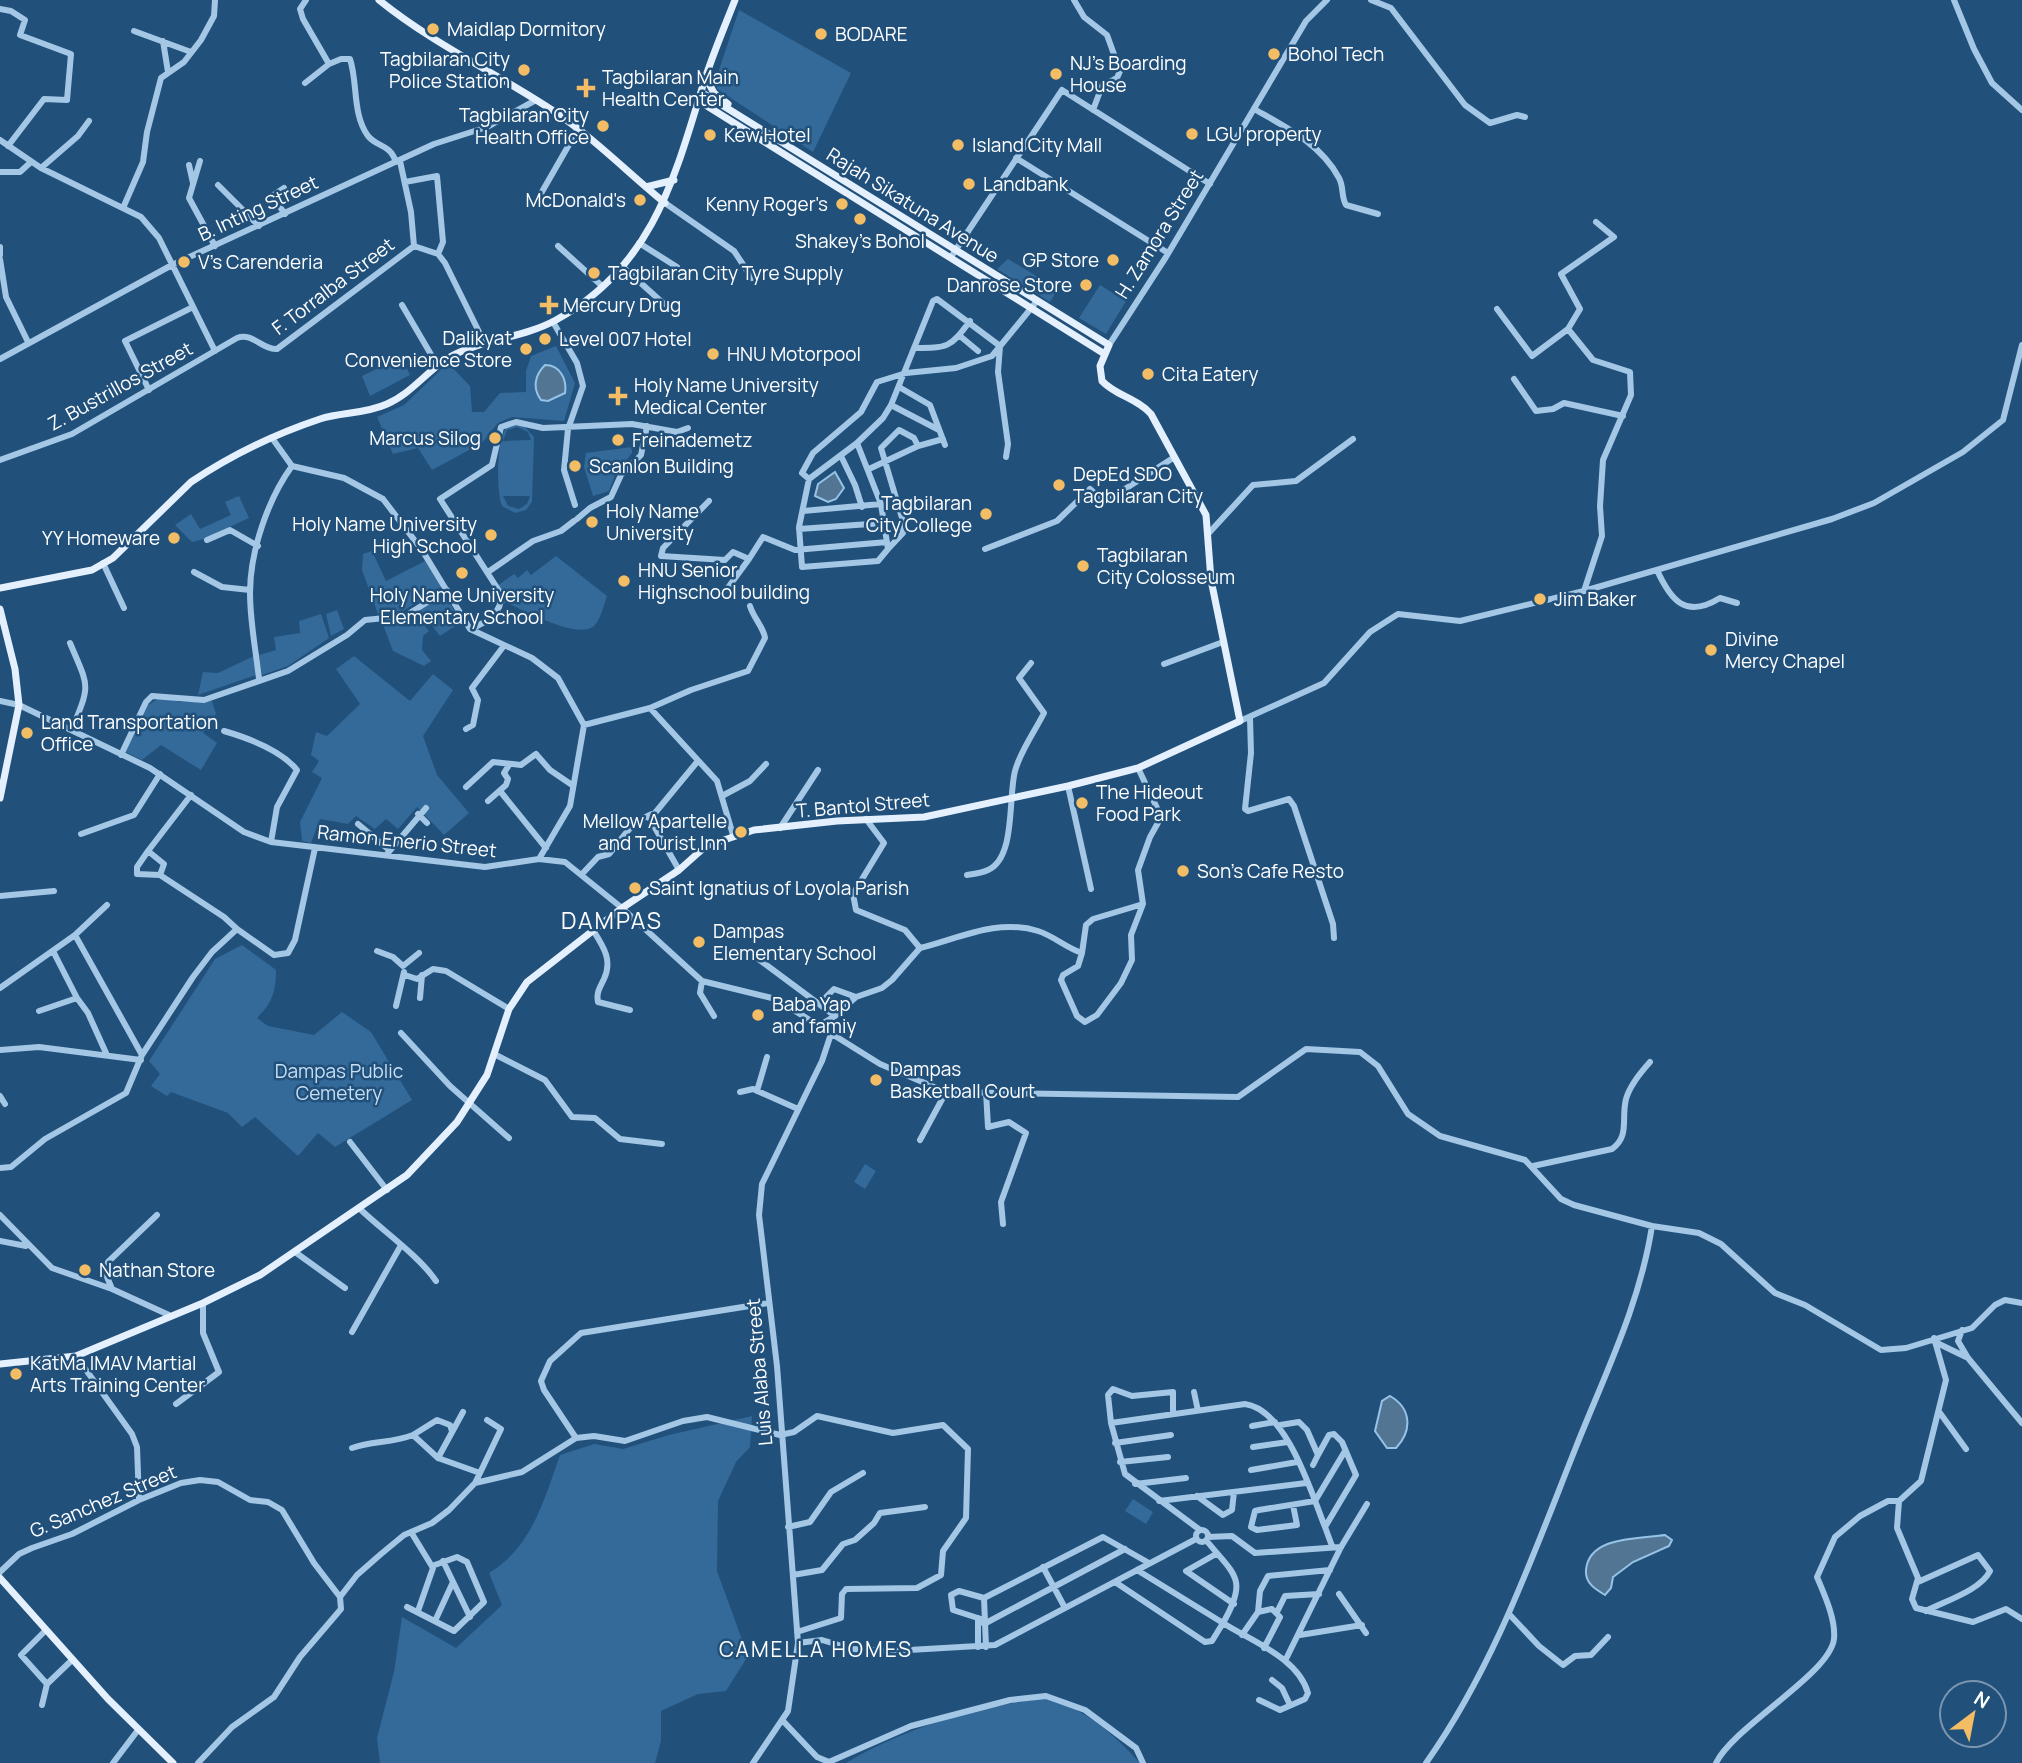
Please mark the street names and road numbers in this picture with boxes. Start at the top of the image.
street label: Rajah Sikatuna Avenue [822,141,1004,269]
street label: H. Zamora Street [1109,164,1209,304]
street label: B. Inting Street [194,169,322,247]
street label: F. Torralba Street [267,231,399,341]
street label: Z. Bustrillos Street [43,335,197,437]
street label: T. Bantol Street [795,786,931,824]
street label: Ramon Enerio Street [316,819,498,863]
street label: Luis Alaba Street [740,1297,778,1447]
street label: G. Sanchez Street [26,1458,180,1544]

